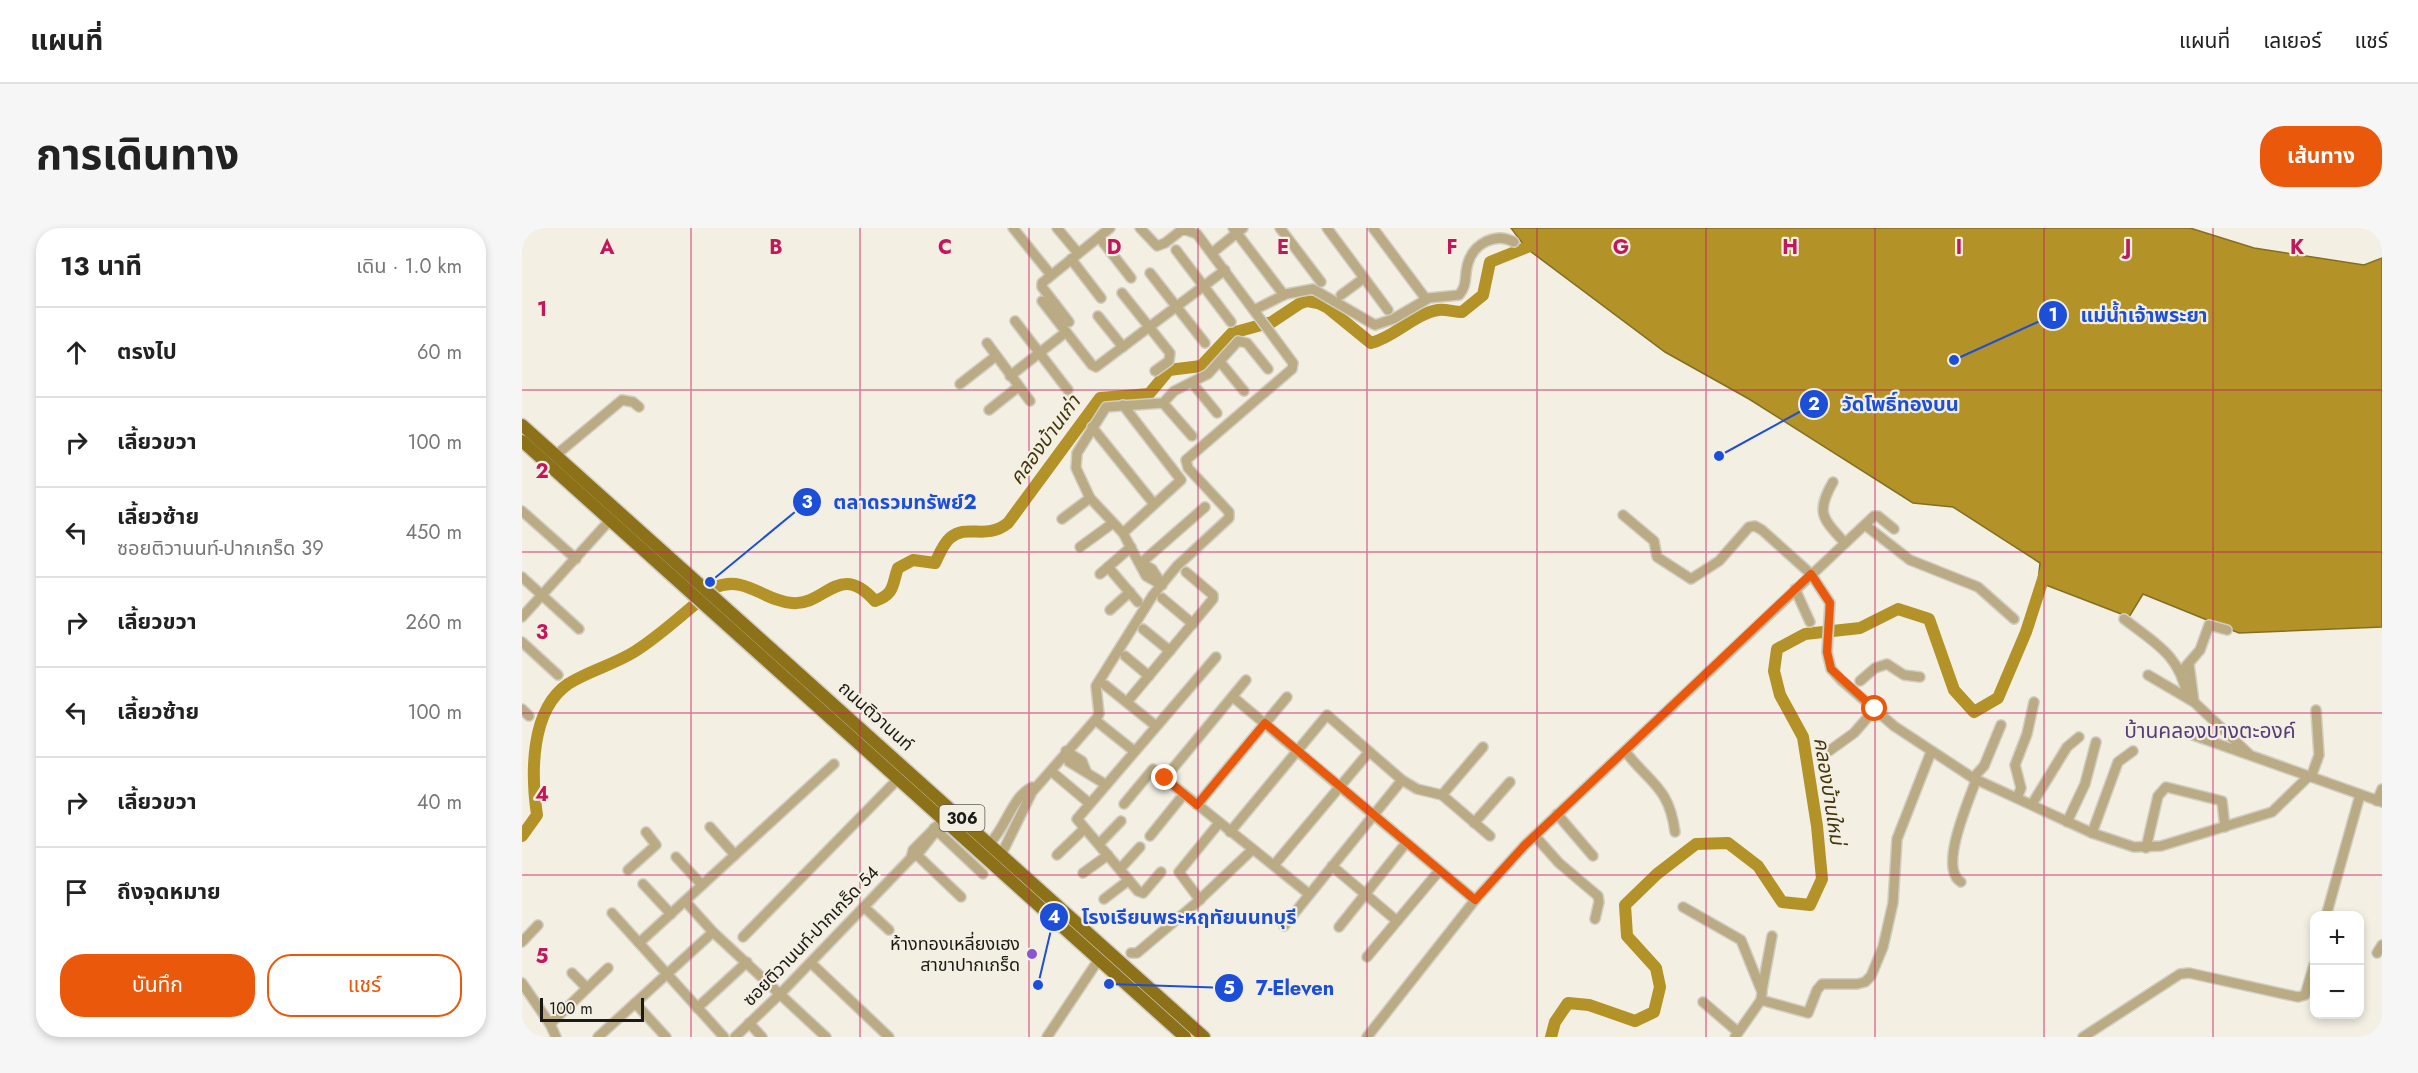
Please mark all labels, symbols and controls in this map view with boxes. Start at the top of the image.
text: แผนที่ [30,20,103,61]
text: แผนที่ [2179,26,2230,56]
text: เลเยอร์ [2263,26,2322,56]
text: แชร์ [2355,26,2388,56]
text: การเดินทาง [36,124,239,185]
button: เส้นทาง [2260,126,2382,187]
text: A [599,233,615,262]
text: B [769,233,783,262]
text: C [938,233,952,262]
text: D [1107,233,1121,262]
text: E [1277,233,1289,262]
text: F [1446,233,1458,262]
text: G [1613,233,1629,262]
text: H [1782,233,1798,262]
text: I [1956,233,1962,262]
text: J [2121,233,2131,262]
text: K [2290,233,2304,262]
text: 13 นาที [60,247,142,285]
text: เดิน · 1.0 km [356,252,462,281]
text: 1 [537,295,547,324]
callout: แม่น้ำเจ้าพระยา [2038,296,2219,334]
text: แม่น้ำเจ้าพระยา [2080,301,2208,330]
text: 1 [2048,302,2058,328]
text: ตรงไป [117,335,177,367]
icon: ahead [60,336,93,369]
text: 60 m [417,338,462,367]
callout: วัดโพธิ์ทองบน [1799,385,1970,423]
water label: คลองบ้านเก่า [1003,389,1088,491]
text: วัดโพธิ์ทองบน [1841,390,1959,419]
text: 2 [1808,391,1820,417]
text: เลี้ยวขวา [117,425,197,457]
icon: right [60,426,93,459]
text: 100 m [407,428,462,457]
text: 2 [535,457,549,486]
callout: ตลาดรวมทรัพย์2 [792,483,989,521]
text: ตลาดรวมทรัพย์2 [833,488,977,517]
text: 3 [801,489,813,515]
text: เลี้ยวซ้าย [117,500,199,532]
icon: left [60,516,93,549]
text: 450 m [405,518,462,547]
text: ซอยติวานนท์-ปากเกร็ด 39 [117,534,324,563]
text: เลี้ยวขวา [117,605,197,637]
icon: right [60,606,93,639]
text: 260 m [406,608,462,637]
text: 3 [536,618,548,647]
street label: ถนนติวานนท์ [833,675,919,757]
text: เลี้ยวซ้าย [117,695,199,727]
route start [1861,695,1887,721]
icon: left [60,696,93,729]
text: 100 m [407,698,462,727]
district label: บ้านคลองบางตะองค์ [2124,716,2296,746]
water label: คลองบ้านใหม่ [1806,735,1852,850]
route end [1151,764,1177,790]
text: 4 [535,780,549,809]
text: เลี้ยวขวา [117,785,197,817]
icon: right [60,786,93,819]
text: 40 m [417,788,462,817]
road number: 306 [940,805,984,831]
street label: ซอยติวานนท์-ปากเกร็ด 54 [737,860,885,1012]
text: ถึงจุดหมาย [117,875,221,907]
icon: arrive [60,876,93,909]
callout: โรงเรียนพระหฤทัยนนทบุรี [1039,898,1309,936]
text: โรงเรียนพระหฤทัยนนทบุรี [1081,903,1297,932]
text: 4 [1048,904,1060,930]
map controls [2310,911,2364,1019]
button: + [2310,911,2364,965]
place label: ห้างทองเหลี่ยงเฮง สาขาปากเกร็ด [890,931,1020,978]
text: 5 [536,942,549,971]
marker: ห้างทองเหลี่ยงเฮง สาขาปากเกร็ด [1025,947,1039,961]
button: บันทึก [60,954,255,1017]
button: แชร์ [267,954,462,1017]
button: − [2310,965,2364,1019]
callout: 7-Eleven [1214,969,1347,1007]
text: 7-Eleven [1256,974,1334,1003]
text: 5 [1223,975,1235,1001]
scale bar [540,995,644,1022]
text: 100 m [549,997,593,1020]

